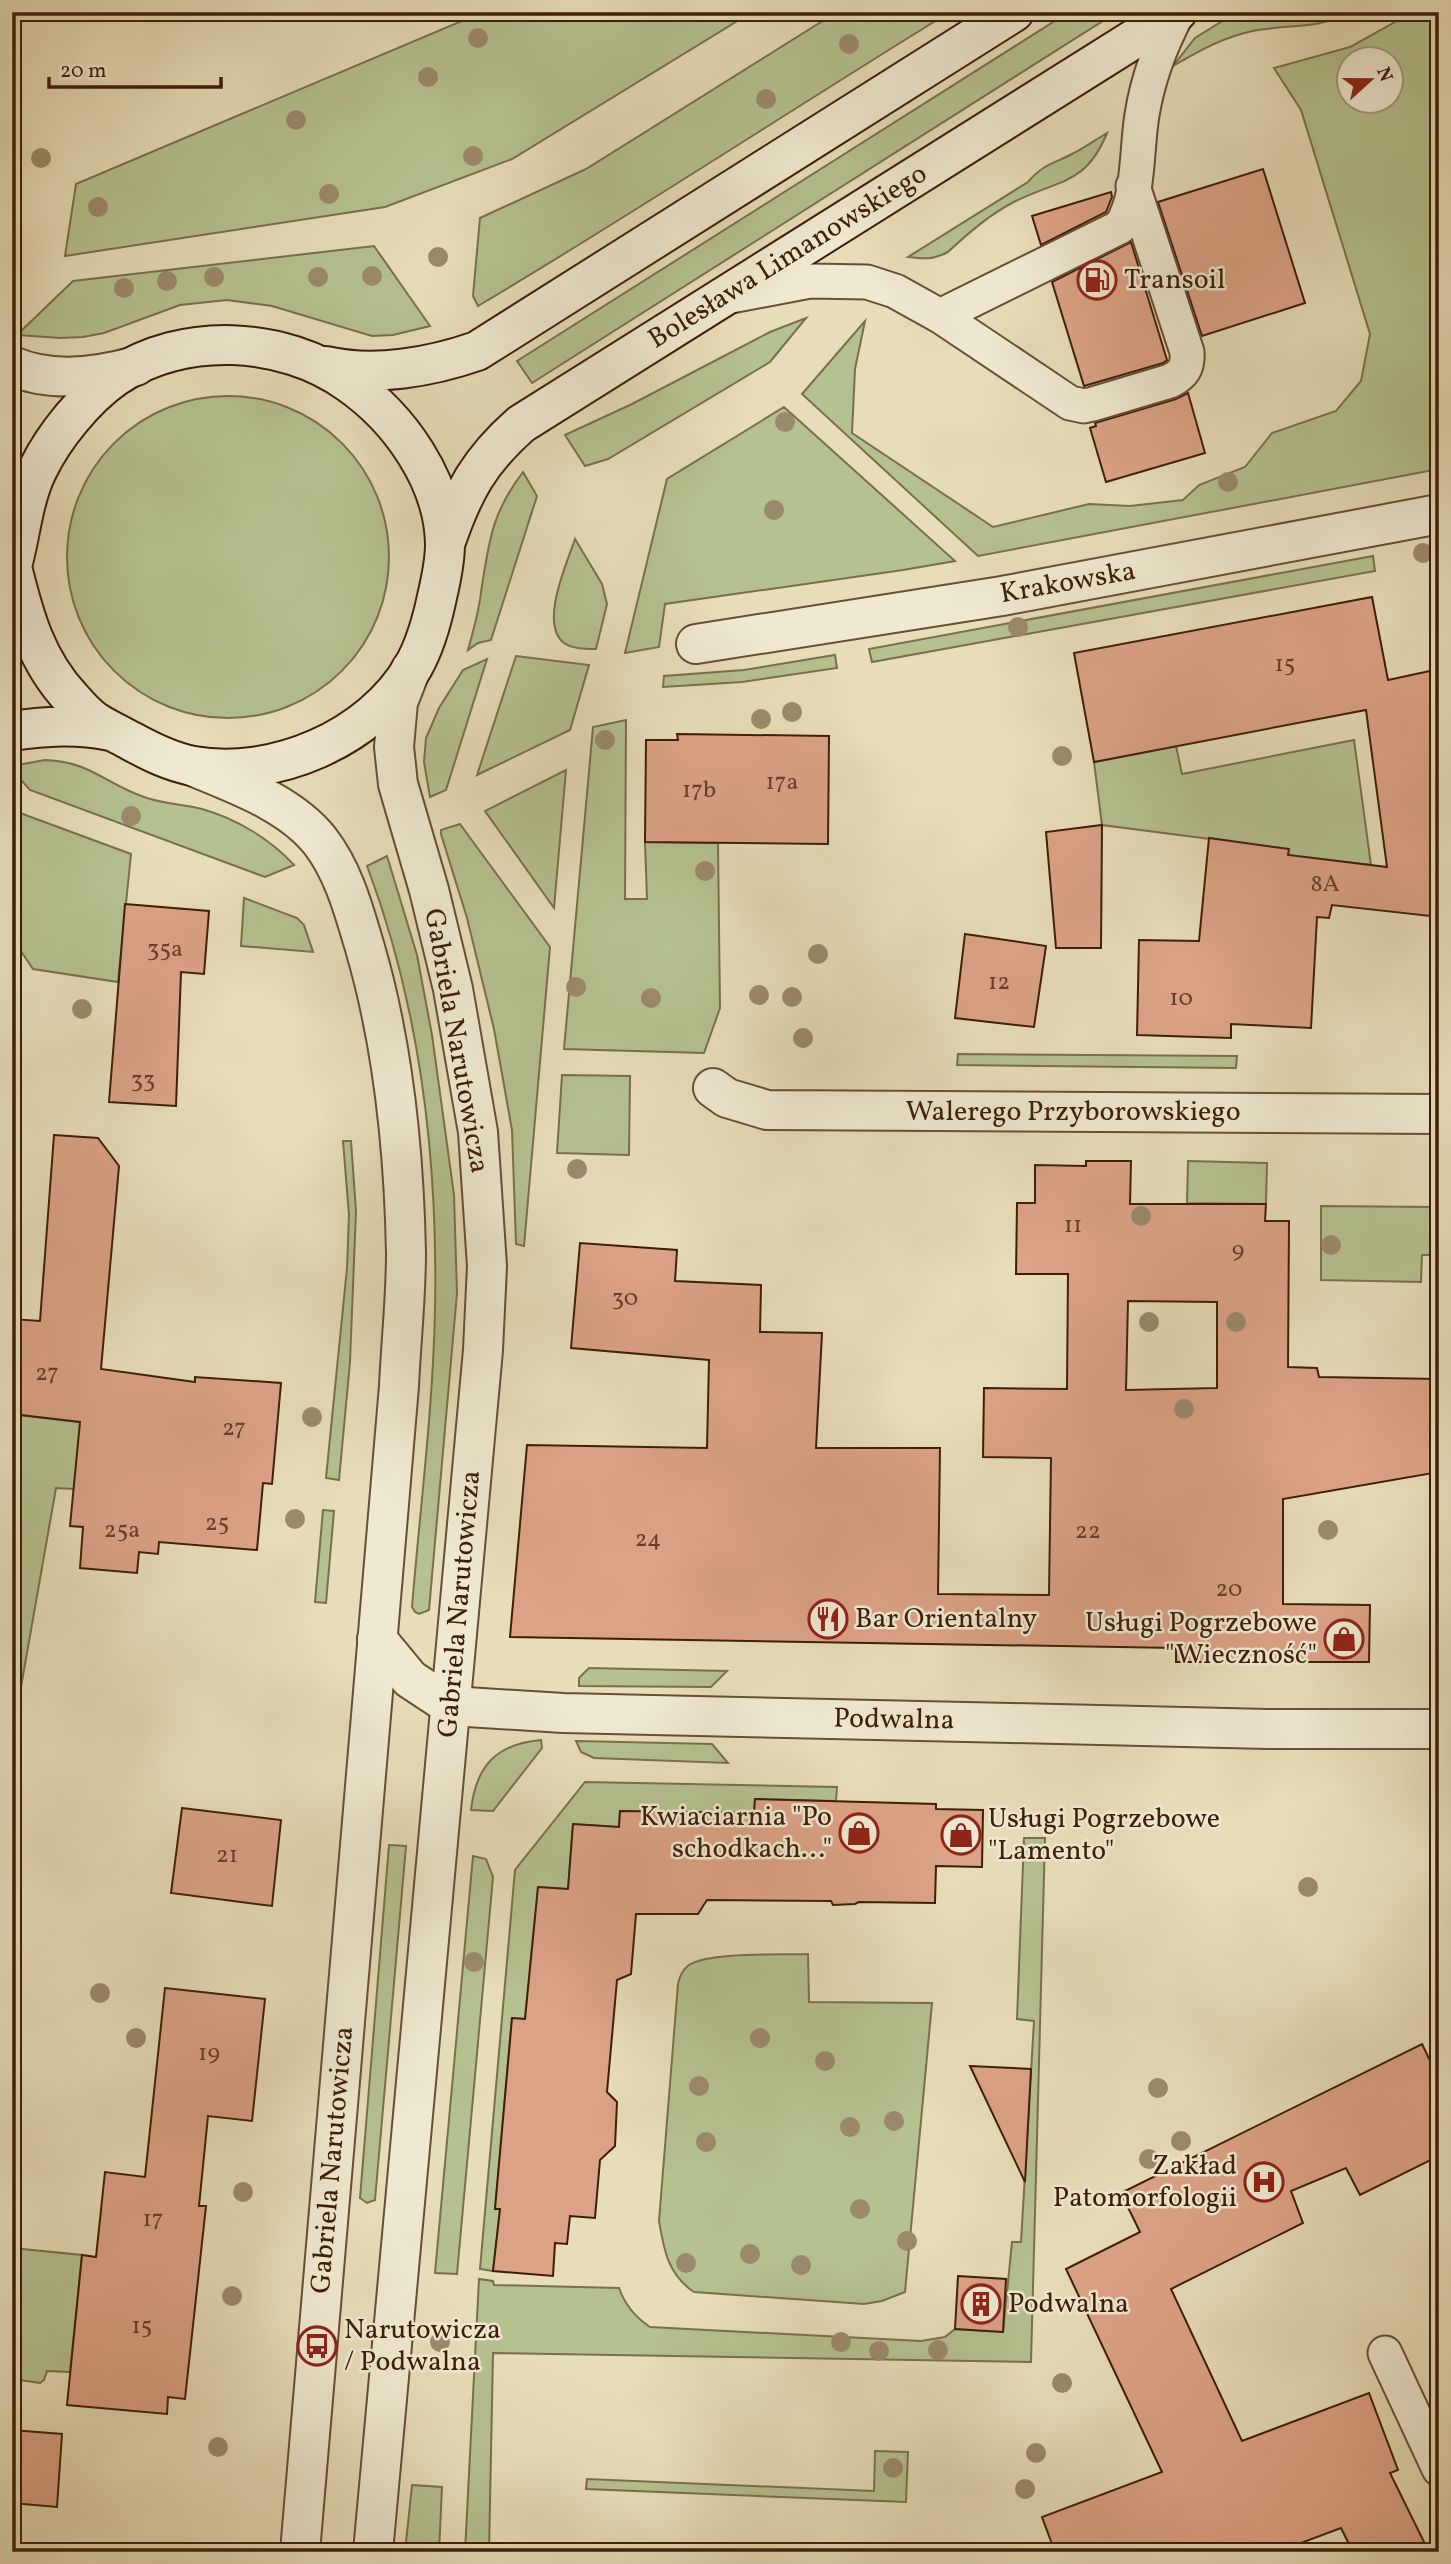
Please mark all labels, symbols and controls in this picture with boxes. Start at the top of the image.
scale bar [49,46,220,90]
north arrow [1336,46,1406,116]
text: 20 m [60,57,106,86]
text: N [1369,64,1399,86]
street label: Bolesława Limanowskiego [641,155,935,359]
fuel station icon: Transoil [1076,259,1118,301]
place label: Transoil [1124,261,1225,300]
street label: Krakowska [997,552,1139,614]
house number: 15 [1275,648,1295,682]
house number: 17a [766,766,798,800]
house number: 17b [682,774,716,808]
house number: 8A [1310,868,1340,902]
street label: Gabriela Narutowicza [414,906,498,1176]
house number: 35a [147,933,183,967]
house number: 12 [988,966,1010,1000]
house number: 10 [1169,982,1193,1016]
house number: 33 [131,1064,155,1098]
street label: Walerego Przyborowskiego [905,1093,1241,1132]
house number: 11 [1064,1209,1082,1243]
house number: 9 [1232,1234,1244,1268]
house number: 30 [612,1282,638,1316]
house number: 27 [35,1357,59,1391]
house number: 27 [222,1412,246,1446]
street label: Gabriela Narutowicza [429,1469,491,1739]
house number: 25 [205,1507,229,1541]
house number: 25a [104,1514,140,1548]
house number: 22 [1075,1515,1101,1549]
house number: 24 [635,1523,661,1557]
house number: 20 [1215,1573,1243,1607]
restaurant icon: Bar Orientalny [807,1598,849,1640]
place label: Bar Orientalny [855,1600,1037,1639]
place label: Usługi Pogrzebowe "Wieczność" [1085,1604,1317,1675]
shop icon: Usługi Pogrzebowe "Wieczność" [1323,1618,1365,1660]
street label: Podwalna [833,1699,955,1741]
place label: Kwiaciarnia "Po schodkach..." [640,1798,832,1869]
place label: Usługi Pogrzebowe "Lamento" [988,1800,1220,1871]
shop icon: Kwiaciarnia "Po schodkach..." [838,1812,880,1854]
shop icon: Usługi Pogrzebowe "Lamento" [940,1814,982,1856]
house number: 21 [216,1839,238,1873]
street label: Gabriela Narutowicza [302,2025,364,2295]
house number: 19 [198,2037,220,2071]
place label: Zakład Patomorfologii [1053,2147,1237,2218]
hospital icon: Zakład Patomorfologii [1243,2161,1285,2203]
house number: 17 [143,2203,163,2237]
building icon: Podwalna [960,2283,1002,2325]
place label: Podwalna [1008,2285,1129,2324]
house number: 15 [132,2310,152,2344]
place label: Narutowicza / Podwalna [344,2311,501,2382]
bus stop icon: Narutowicza / Podwalna [296,2325,338,2367]

